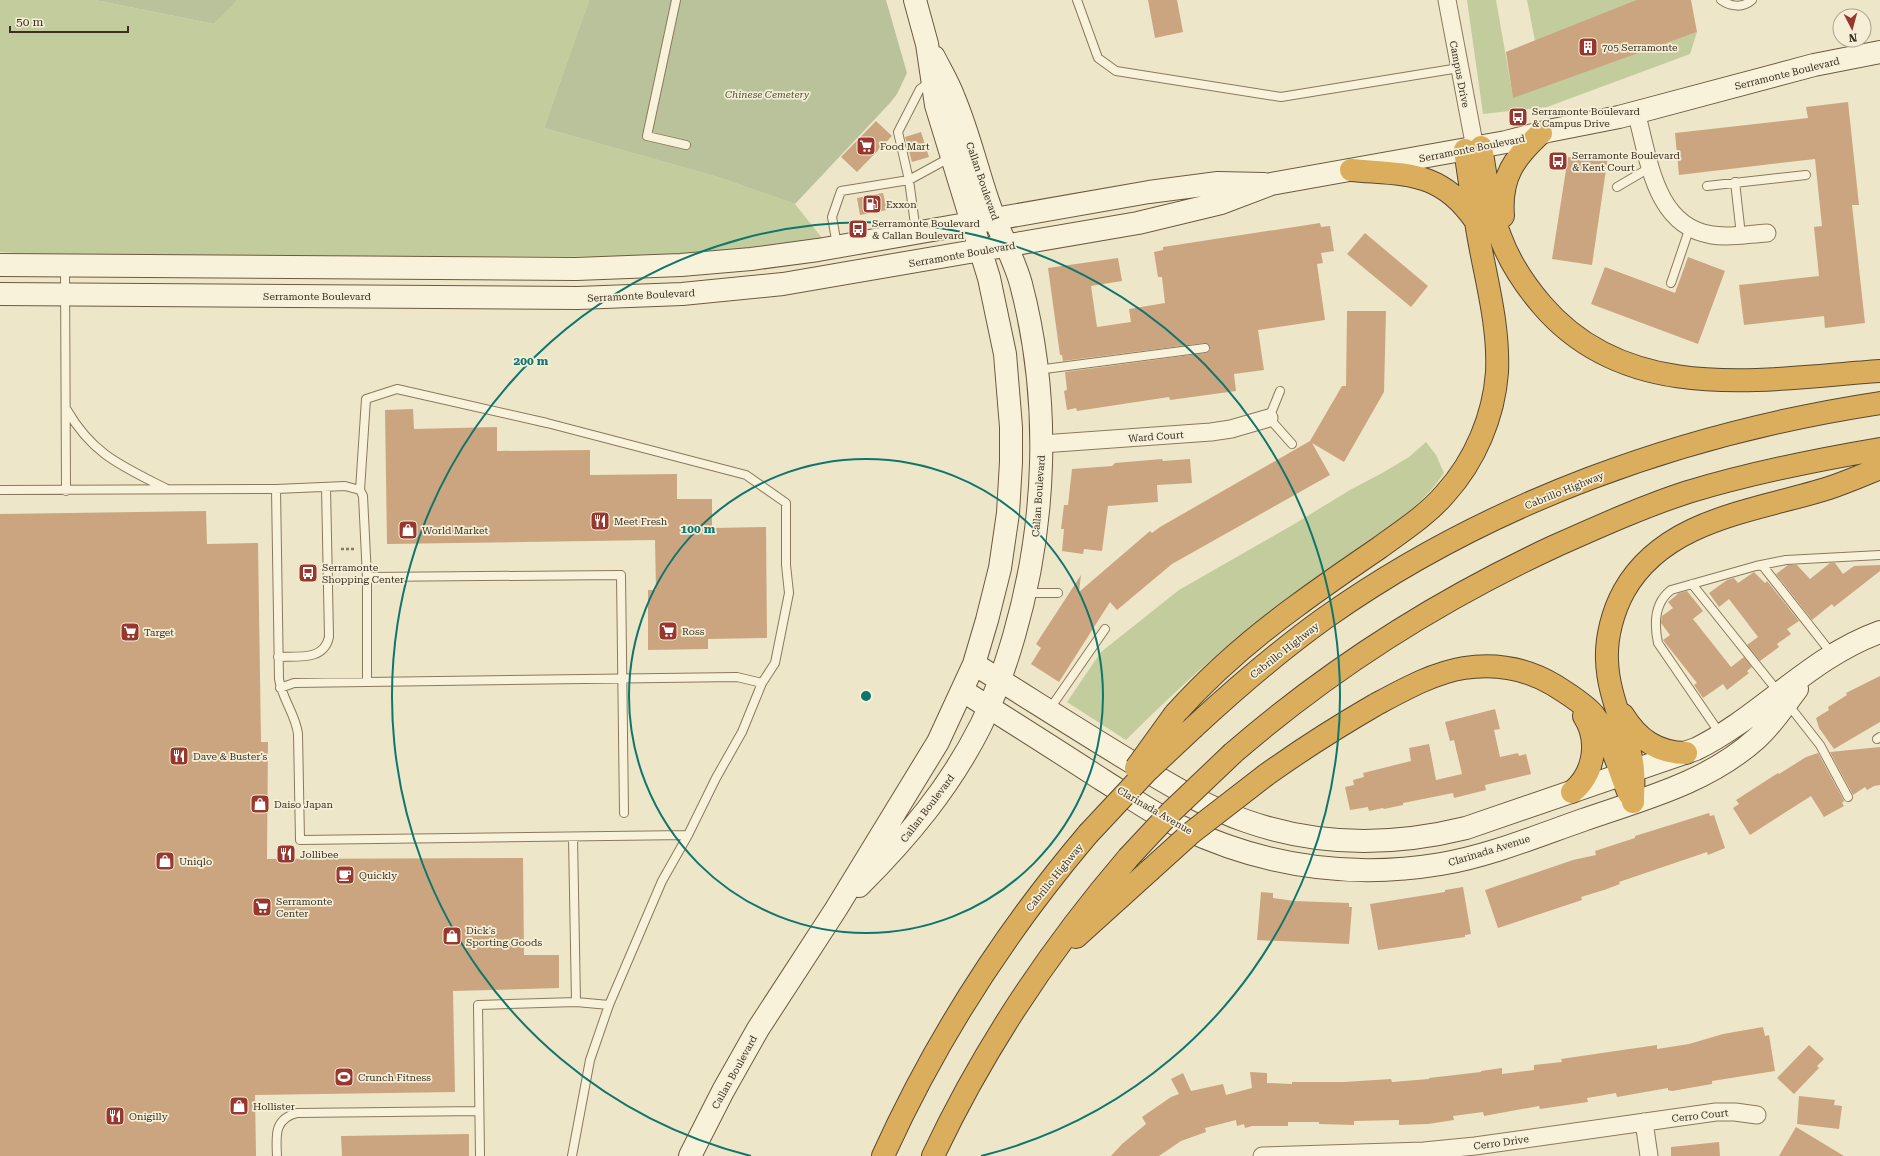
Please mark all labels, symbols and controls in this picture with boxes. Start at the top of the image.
scale bar [10,8,128,34]
north arrow [1832,8,1872,48]
text: 50 m [16,15,43,29]
text: N [1848,31,1858,44]
building icon: 705 Serramonte [1577,36,1599,58]
street label: Campus Drive [1448,40,1471,109]
place label: 705 Serramonte [1602,42,1678,53]
street label: Serramonte Boulevard [1733,55,1841,92]
park label: Chinese Cemetery [725,89,810,100]
bus stop icon: Serramonte Boulevard & Campus Drive [1507,106,1529,128]
place label: Serramonte Boulevard & Campus Drive [1532,106,1640,129]
street label: Serramonte Boulevard [1418,133,1527,164]
supermarket icon: Food Mart [855,135,877,157]
place label: Food Mart [880,141,930,152]
street label: Callan Boulevard [964,141,1001,222]
bus stop icon: Serramonte Boulevard & Kent Court [1547,150,1569,172]
place label: Serramonte Boulevard & Kent Court [1572,150,1680,173]
fuel station icon: Exxon [861,193,883,215]
place label: Exxon [886,199,917,210]
bus stop icon: Serramonte Boulevard & Callan Boulevard [847,218,869,240]
place label: Serramonte Boulevard & Callan Boulevard [872,218,980,241]
street label: Serramonte Boulevard [908,240,1017,269]
street label: Serramonte Boulevard [587,287,696,304]
street label: Serramonte Boulevard [263,291,371,302]
text: 200 m [514,354,549,368]
street label: Ward Court [1128,429,1184,444]
street label: Callan Boulevard [1030,454,1047,537]
street label: Cabrillo Highway [1523,470,1605,511]
restaurant icon: Meet Fresh [589,510,611,532]
place label: Meet Fresh [614,516,668,527]
shop icon: World Market [397,519,419,541]
text: 100 m [681,522,716,536]
place label: World Market [422,525,488,536]
bus stop icon: Serramonte Shopping Center [297,562,319,584]
place label: Serramonte Shopping Center [322,562,404,585]
supermarket icon: Ross [657,620,679,642]
street label: Cabrillo Highway [1248,620,1321,681]
supermarket icon: Target [119,621,141,643]
place label: Ross [682,626,705,637]
place label: Target [144,627,174,638]
centre of rings [859,689,873,703]
restaurant icon: Dave & Buster's [168,745,190,767]
place label: Dave & Buster's [193,751,268,762]
street label: Callan Boulevard [898,772,957,844]
street label: Clarinada Avenue [1115,784,1195,837]
shop icon: Daiso Japan [249,793,271,815]
place label: Daiso Japan [274,799,333,810]
street label: Clarinada Avenue [1447,833,1532,868]
street label: Cabrillo Highway [1024,841,1085,913]
restaurant icon: Jollibee [275,843,297,865]
place label: Jollibee [300,849,339,860]
shop icon: Uniqlo [154,850,176,872]
place label: Uniqlo [179,856,212,867]
cafe icon: Quickly [334,864,356,886]
place label: Quickly [359,870,397,881]
supermarket icon: Serramonte Center [251,896,273,918]
place label: Serramonte Center [276,896,333,919]
shop icon: Dick's Sporting Goods [441,925,463,947]
place label: Dick's Sporting Goods [466,925,542,948]
street label: Callan Boulevard [710,1033,759,1111]
sports icon: Crunch Fitness [333,1066,355,1088]
place label: Crunch Fitness [358,1072,431,1083]
shop icon: Hollister [228,1095,250,1117]
place label: Hollister [253,1101,295,1112]
restaurant icon: Onigilly [104,1105,126,1127]
street label: Cerro Court [1671,1107,1729,1124]
place label: Onigilly [129,1111,168,1122]
street label: Cerro Drive [1473,1133,1530,1152]

